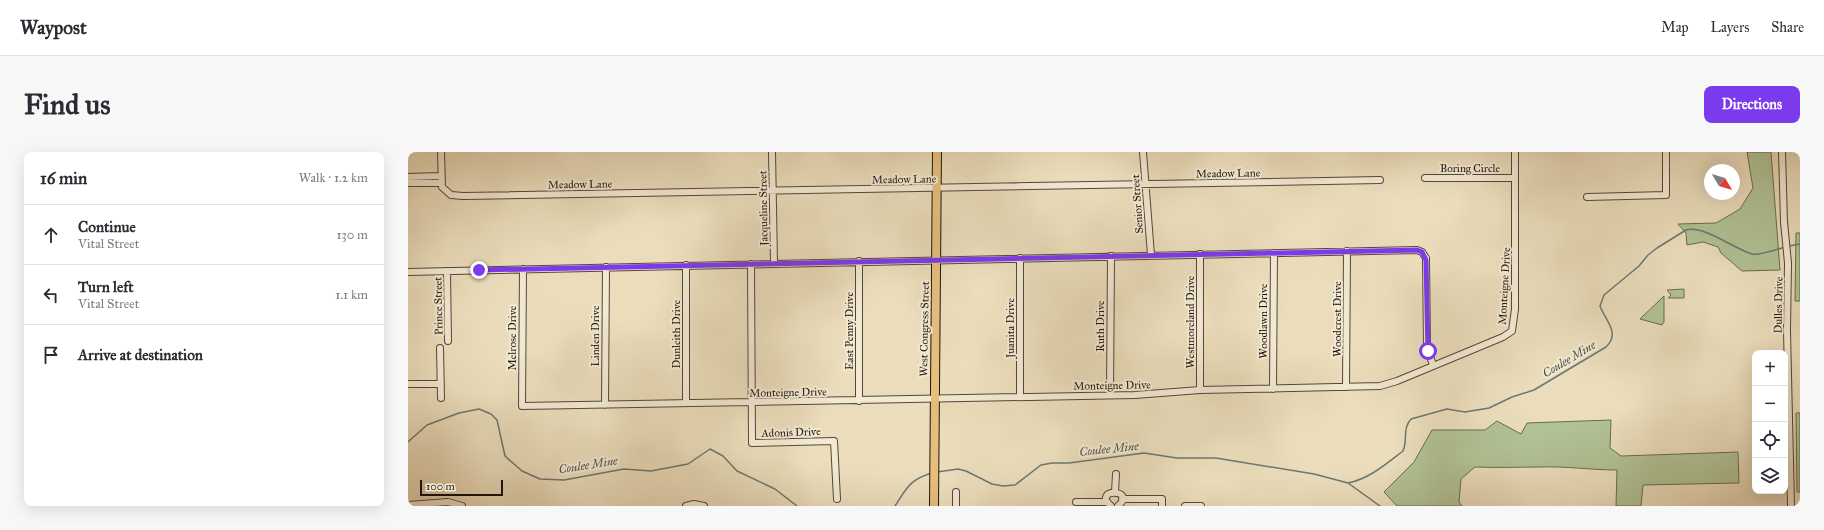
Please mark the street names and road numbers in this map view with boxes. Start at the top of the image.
street label: Boring Circle [1440,162,1501,175]
street label: Meadow Lane [1196,166,1261,181]
street label: Jacqueline Street [756,170,772,247]
street label: Meadow Lane [872,172,937,187]
street label: Senior Street [1129,174,1146,234]
street label: Meadow Lane [548,177,613,192]
street label: Monteigne Drive [1496,246,1513,325]
street label: Westmoreland Drive [1184,275,1197,368]
street label: Dulles Drive [1772,276,1786,334]
street label: Prince Street [431,277,446,335]
street label: West Congress Street [917,281,932,377]
street label: Woodcrest Drive [1331,281,1344,357]
street label: Woodlawn Drive [1257,283,1270,359]
street label: East Penny Drive [843,292,856,370]
street label: Juanita Drive [1004,298,1018,359]
street label: Dunleith Drive [670,299,683,368]
street label: Ruth Drive [1094,300,1107,352]
street label: Melrose Drive [506,305,519,370]
street label: Linden Drive [589,305,602,366]
street label: Monteigne Drive [1073,378,1151,393]
street label: Monteigne Drive [749,385,827,400]
street label: Adonis Drive [760,425,821,440]

